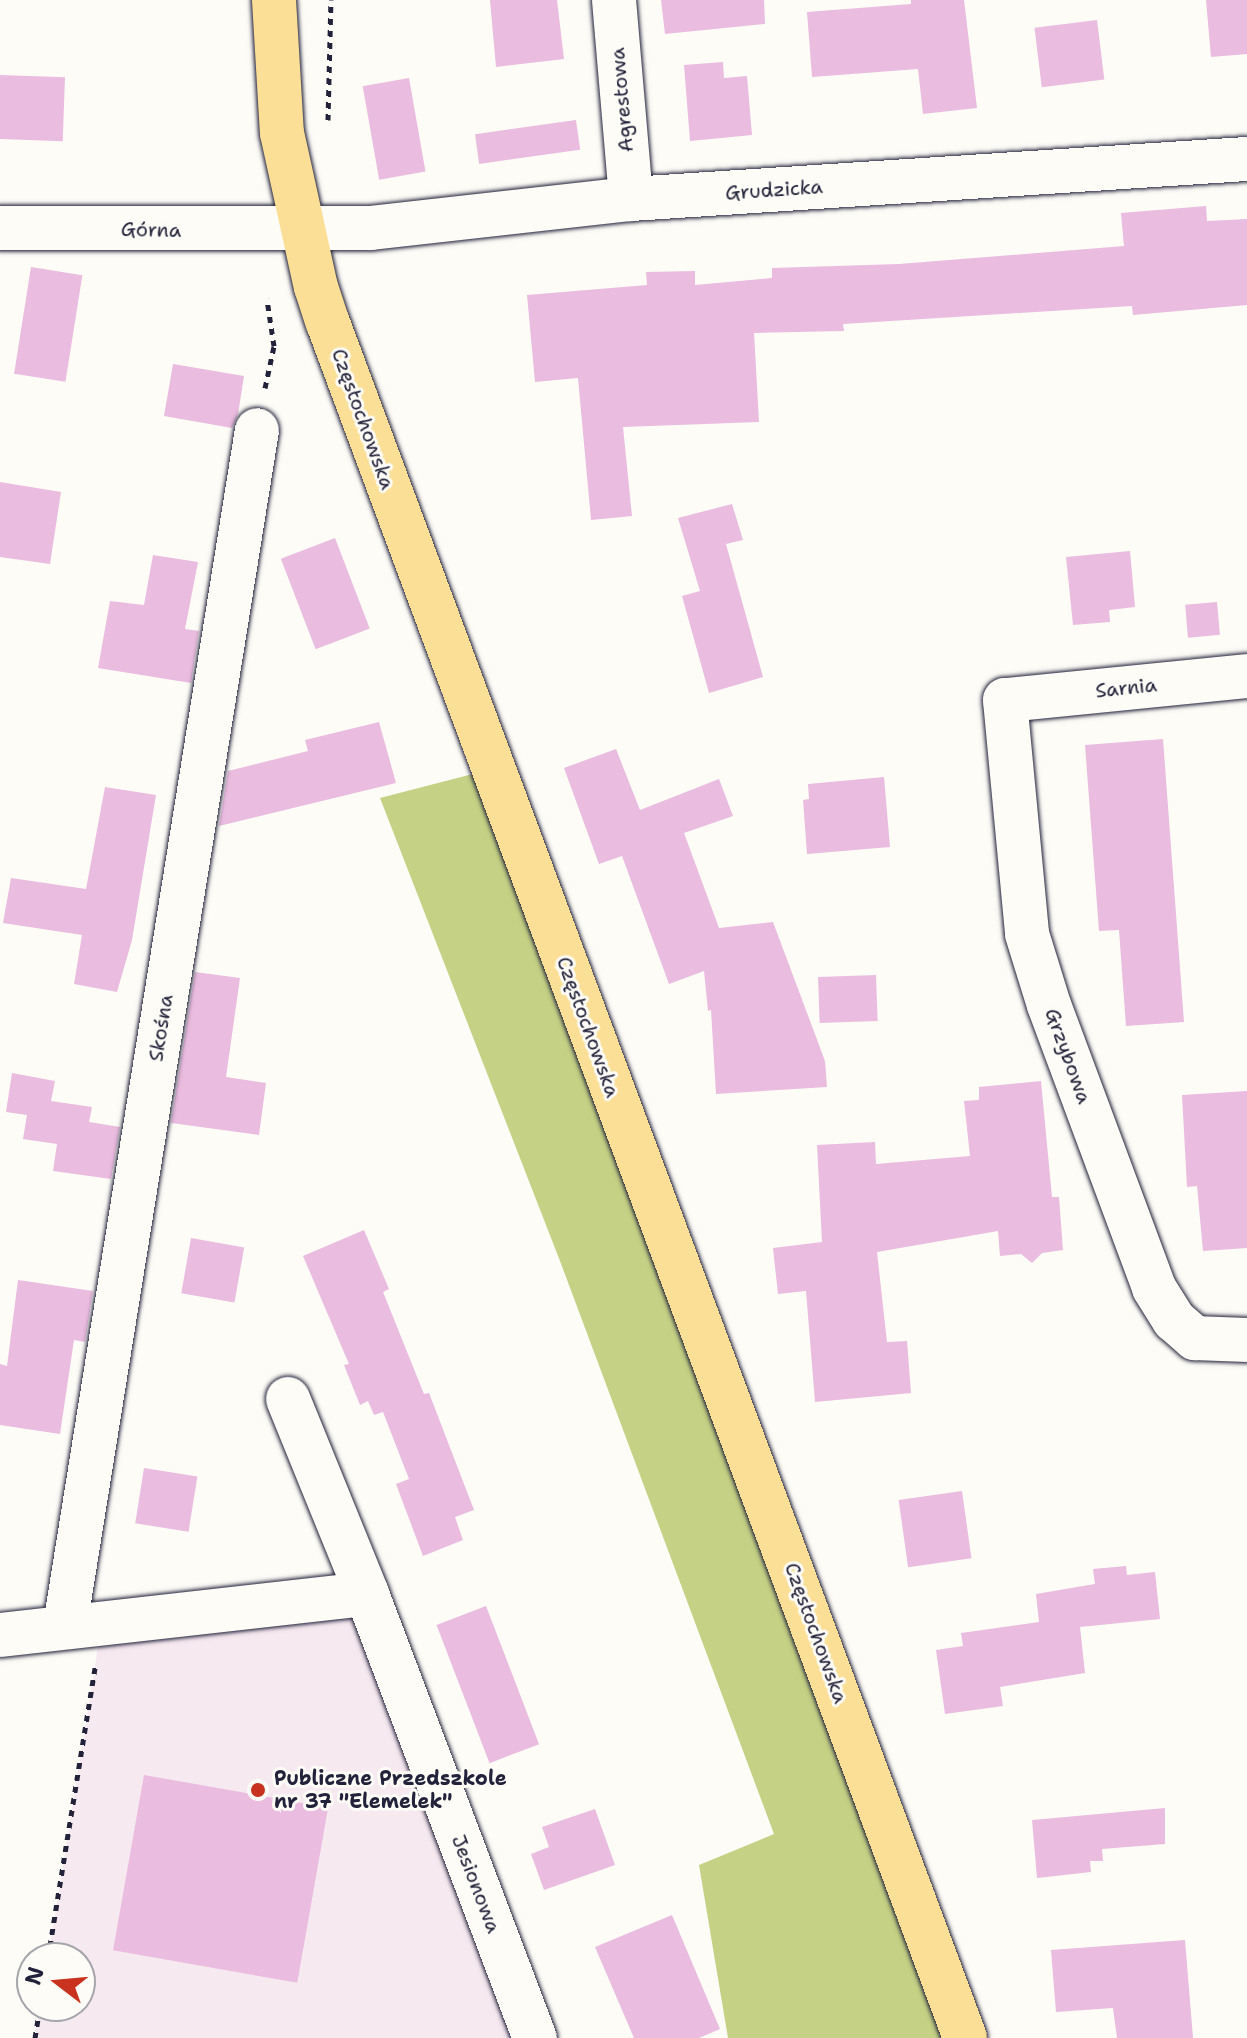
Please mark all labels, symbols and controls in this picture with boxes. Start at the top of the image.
street label: Agrestowa [605,47,639,153]
street label: Grudzicka [724,175,824,205]
street label: Górna [121,217,181,243]
street label: Częstochowska [326,345,400,493]
street label: Sarnia [1094,673,1158,703]
street label: Częstochowska [551,953,625,1101]
street label: Skośna [144,993,178,1063]
street label: Grzybowa [1040,1005,1096,1107]
street label: Częstochowska [779,1559,853,1707]
place label: Publiczne Przedszkole nr 37 "Elemelek" [274,1766,507,1813]
marker: Publiczne Przedszkole nr 37 "Elemelek" [249,1781,267,1799]
street label: Jesionowa [446,1831,506,1937]
north arrow [16,1942,96,2022]
text: N [18,1963,51,1988]

